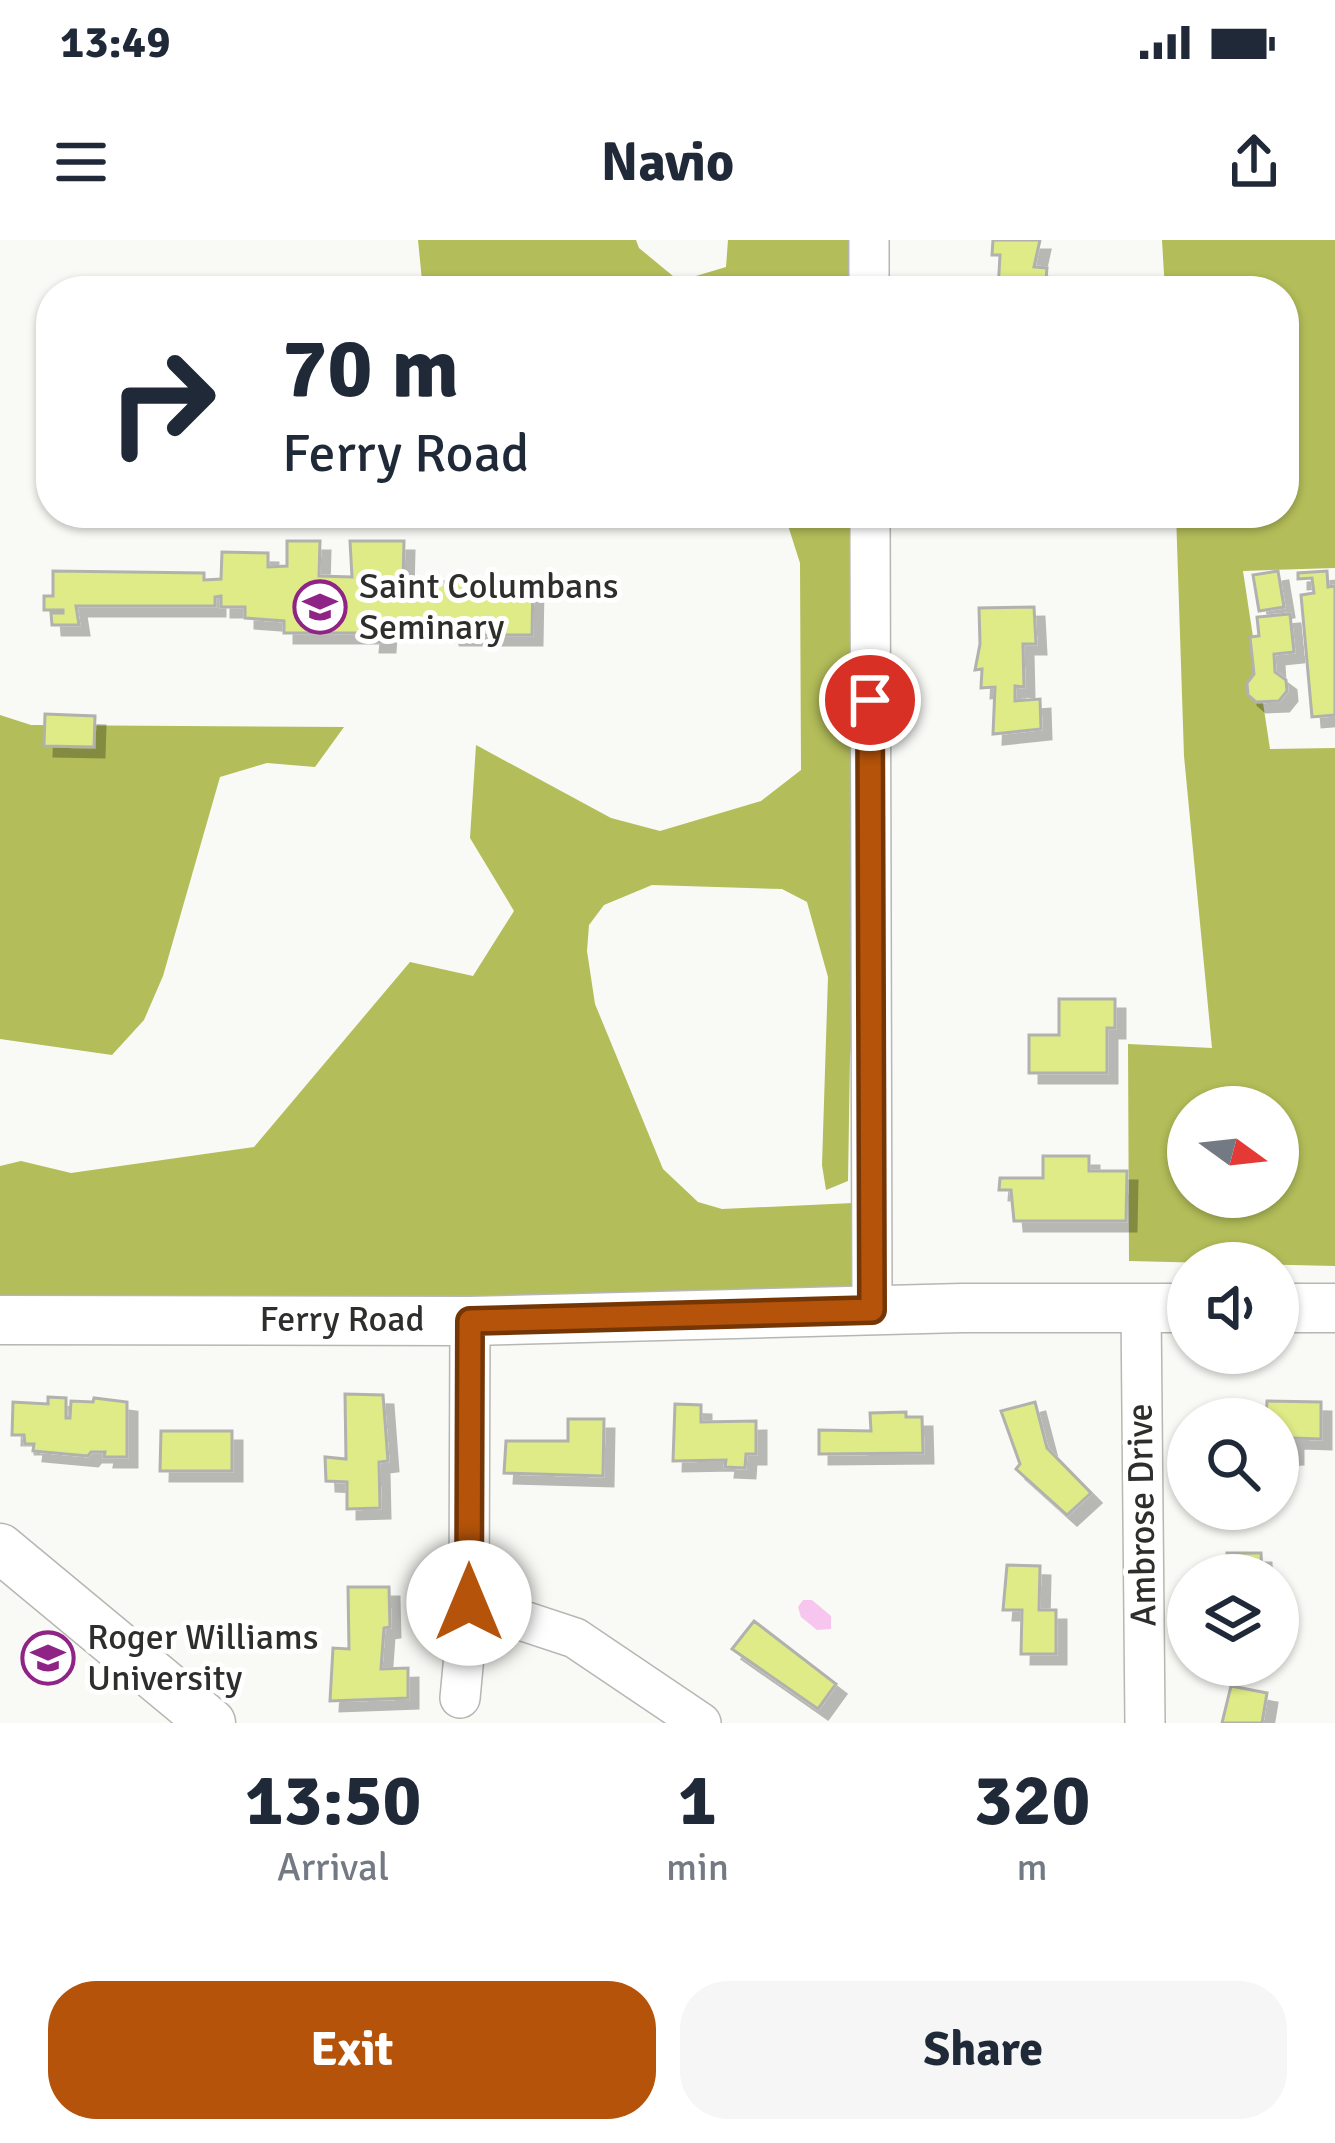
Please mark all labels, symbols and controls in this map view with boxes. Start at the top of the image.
text: 13:49 [60,15,170,70]
icon: menu [48,129,114,195]
text: Navio [601,129,734,196]
icon: share [1221,129,1287,195]
text: 70 m [282,317,459,421]
icon: right [84,324,240,480]
text: Ferry Road [282,420,529,487]
place label: Saint Columbans Seminary [359,564,619,650]
school or university icon: Saint Columbans Seminary [292,579,348,635]
pin [819,649,921,751]
icon: arrive [837,667,903,733]
north arrow [1167,1086,1299,1218]
map controls [1167,1086,1299,1686]
button: sound [1167,1242,1299,1374]
street label: Ferry Road [260,1297,424,1342]
button: search [1167,1398,1299,1530]
street label: Ambrose Drive [1118,1403,1166,1627]
position arrow [406,1540,532,1666]
button: layers [1167,1554,1299,1686]
place label: Roger Williams University [87,1615,318,1701]
school or university icon: Roger Williams University [20,1630,76,1686]
text: 13:50 [245,1756,421,1845]
text: 1 [678,1756,717,1845]
text: 320 [974,1756,1090,1845]
text: Arrival [277,1843,389,1891]
text: min [666,1843,729,1891]
text: m [1016,1843,1048,1891]
button: Exit [48,1981,656,2119]
button: Share [680,1981,1287,2119]

